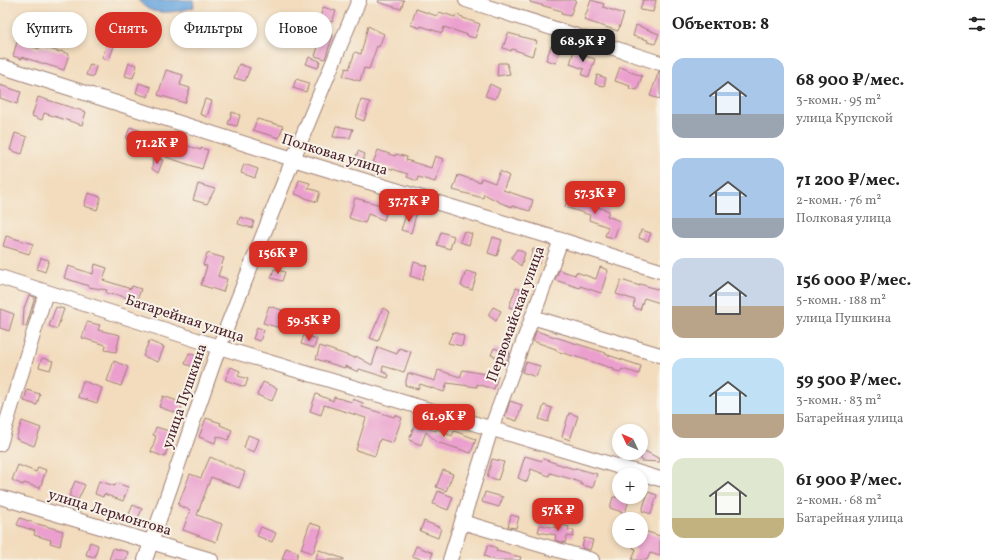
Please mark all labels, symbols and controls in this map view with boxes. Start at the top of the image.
chip: Купить [12,12,87,48]
chip: Снять [95,12,162,48]
chip: Фильтры [170,12,257,48]
chip: Новое [265,12,332,48]
text: Объектов: 8 [672,13,769,36]
icon: filters [966,13,988,35]
pin: 68.9K ₽ [546,29,620,63]
text: 68.9K ₽ [560,33,606,51]
text: 68 900 ₽/мес. [796,69,904,92]
icon: home [704,74,752,122]
text: 3-комн. · 95 m² [796,92,881,110]
text: улица Крупской [796,110,893,128]
street label: Полковая улица [279,129,390,182]
pin: 71.2K ₽ [120,131,194,165]
text: 71.2K ₽ [136,135,178,153]
text: 71 200 ₽/мес. [796,169,900,192]
icon: home [704,174,752,222]
pin: 57.3K ₽ [558,181,632,215]
text: 57.3K ₽ [574,185,616,203]
pin: 37.7K ₽ [372,189,446,223]
text: 2-комн. · 76 m² [796,192,881,210]
text: 37.7K ₽ [388,193,430,211]
text: Полковая улица [796,210,892,228]
pin: 156K ₽ [245,241,311,275]
street label: Первомайская улица [482,244,551,385]
text: 156K ₽ [258,245,298,263]
text: 156 000 ₽/мес. [796,269,911,292]
icon: home [704,274,752,322]
street label: Батарейная улица [122,290,247,349]
text: 5-комн. · 188 m² [796,292,886,310]
pin: 59.5K ₽ [272,308,346,342]
text: улица Пушкина [796,310,891,328]
text: 59.5K ₽ [287,312,331,330]
street label: улица Пушкина [158,341,213,452]
text: 59 500 ₽/мес. [796,369,902,392]
icon: home [704,374,752,422]
text: 3-комн. · 83 m² [796,392,881,410]
pin: 61.9K ₽ [407,404,481,438]
text: 61.9K ₽ [422,408,466,426]
text: Батарейная улица [796,410,904,428]
north arrow [612,424,648,460]
map controls [612,424,648,548]
button: + [612,468,648,504]
text: 61 900 ₽/мес. [796,469,902,492]
icon: home [704,474,752,522]
street label: улица Лермонтова [45,485,174,542]
text: 2-комн. · 68 m² [796,492,882,510]
pin: 57K ₽ [530,498,586,532]
text: 57K ₽ [541,502,575,520]
text: Батарейная улица [796,510,904,528]
button: − [612,512,648,548]

